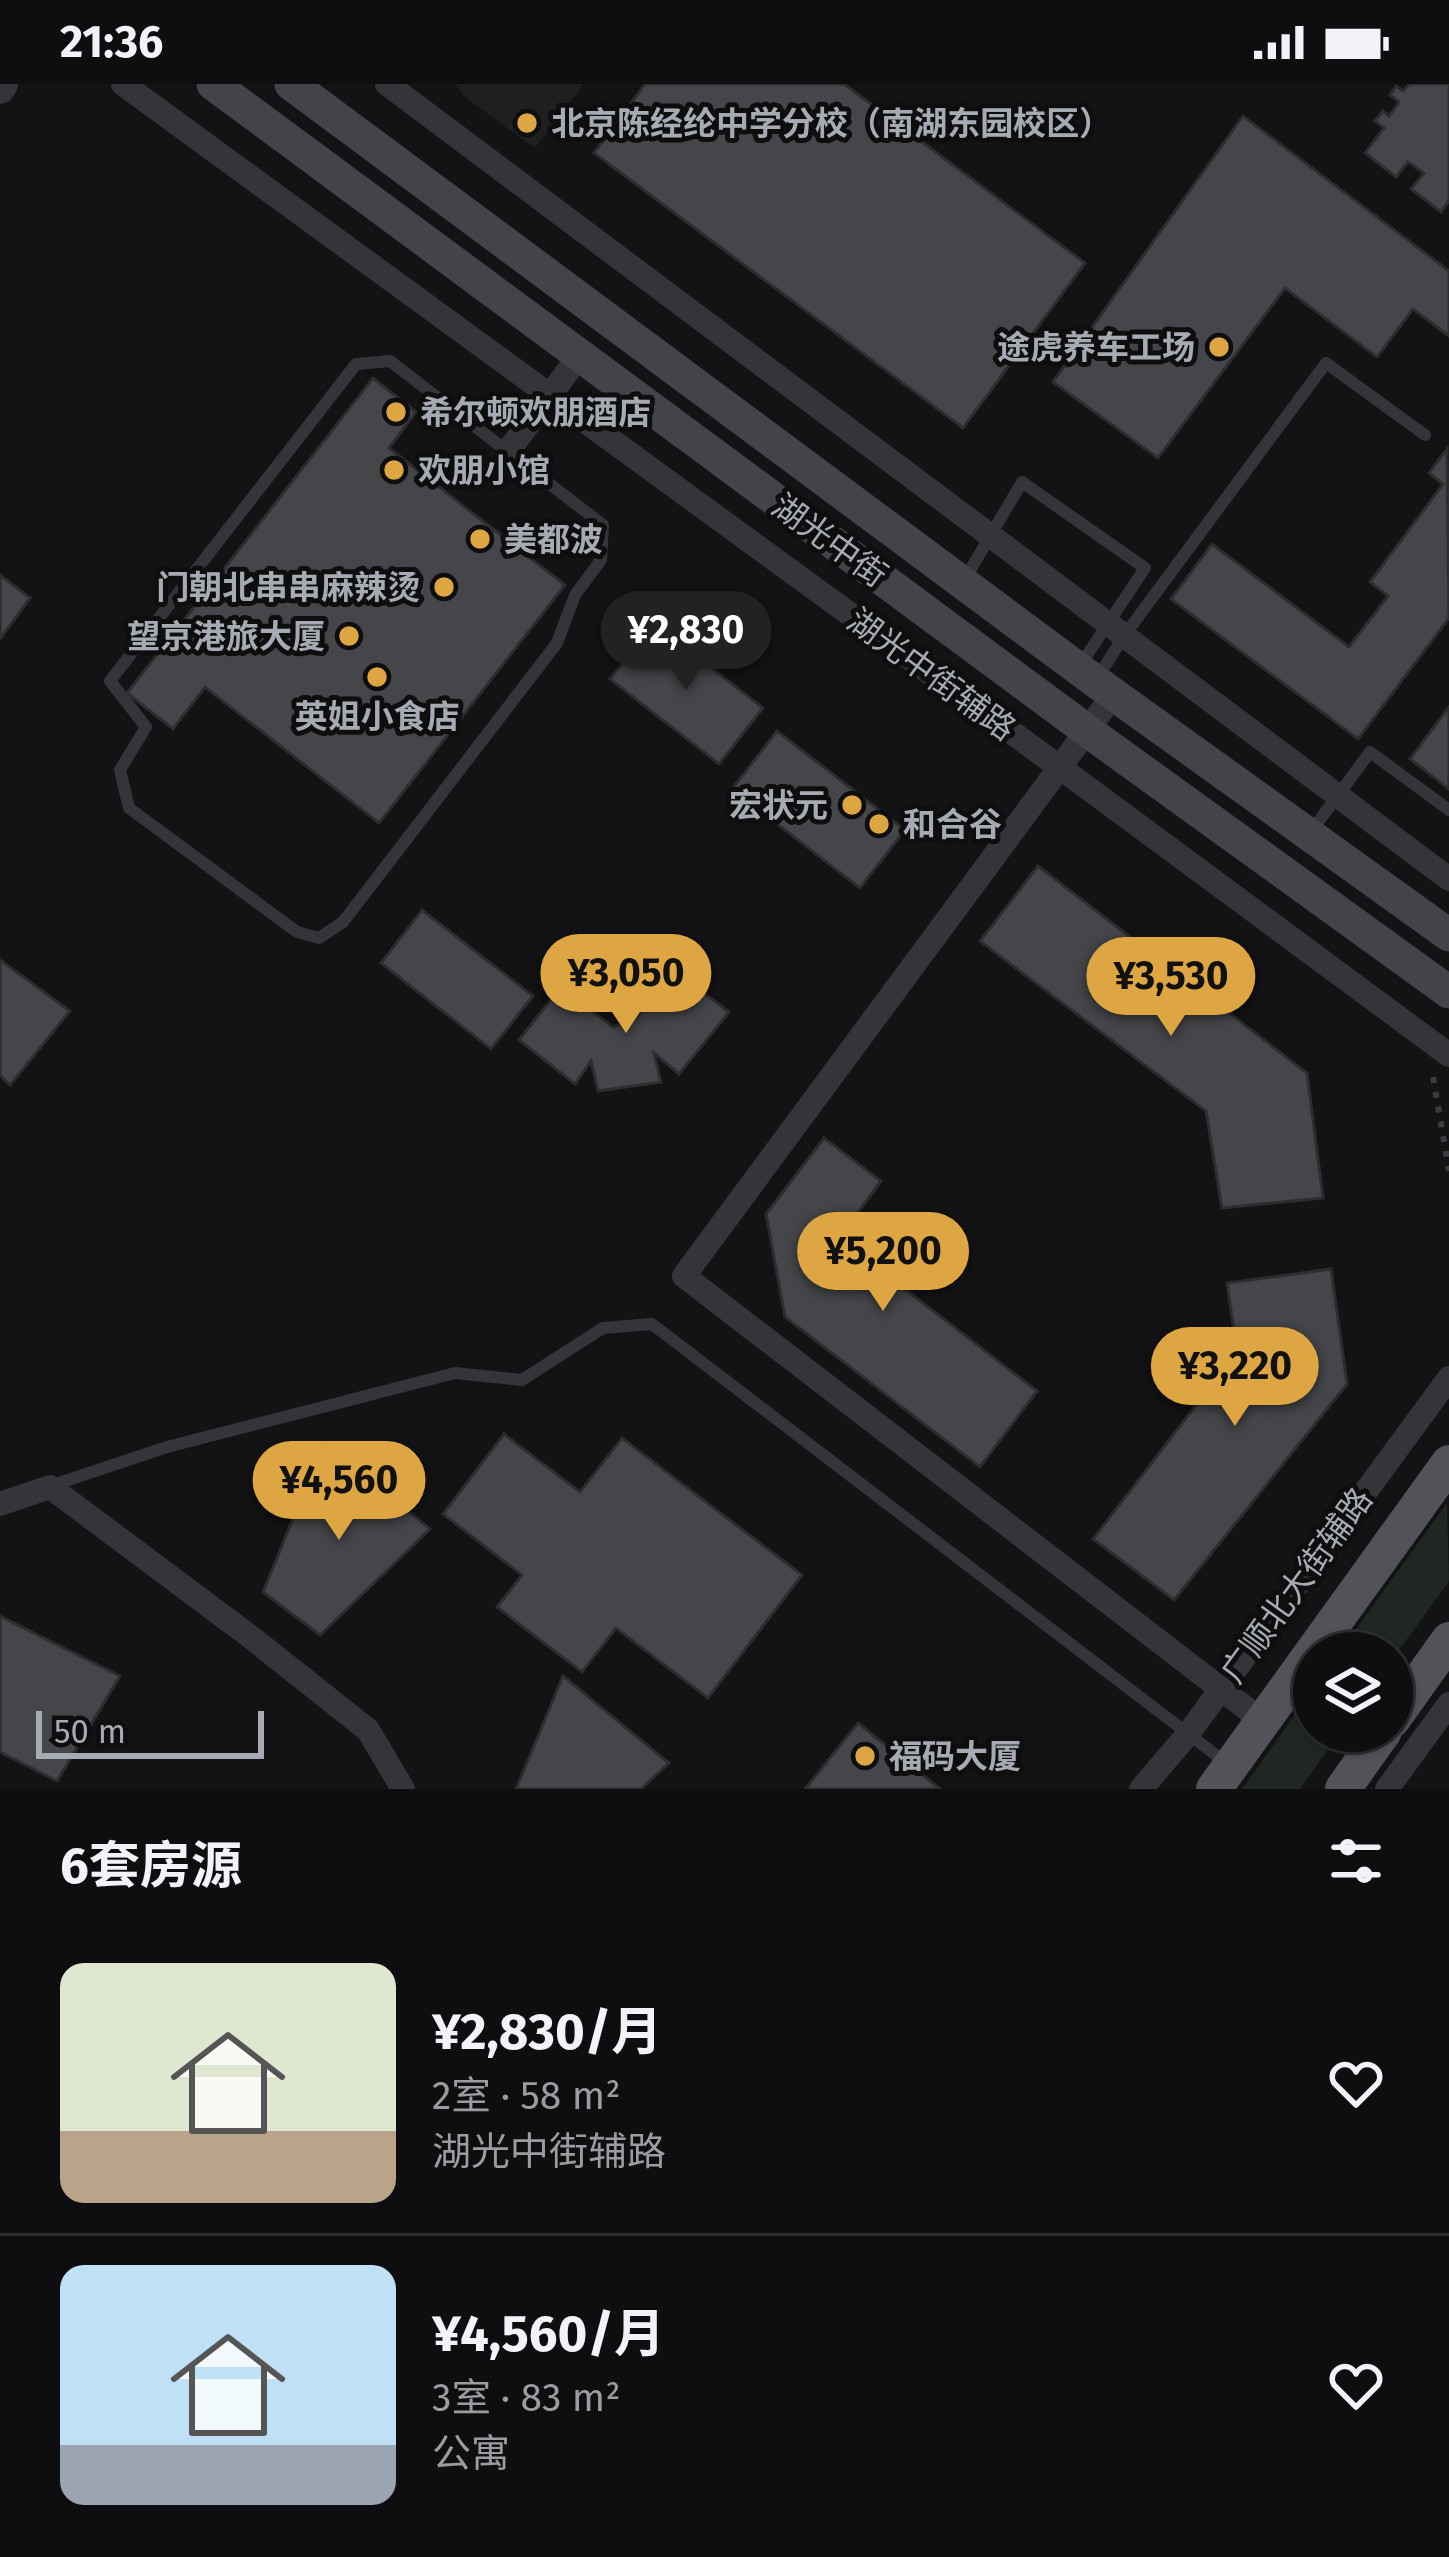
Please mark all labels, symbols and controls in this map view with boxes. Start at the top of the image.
text: 21:36 [60,15,163,69]
place label: 北京陈经纶中学分校（南湖东园校区） [551,104,1112,144]
marker: 北京陈经纶中学分校（南湖东园校区） [514,110,540,136]
place label: 途虎养车工场 [997,328,1195,368]
marker: 途虎养车工场 [1206,334,1232,360]
place label: 希尔顿欢朋酒店 [420,393,651,433]
marker: 希尔顿欢朋酒店 [383,399,409,425]
place label: 欢朋小馆 [418,451,550,491]
marker: 欢朋小馆 [381,457,407,483]
street label: 湖光中街 [764,486,895,596]
place label: 美都波 [504,520,603,560]
marker: 美都波 [467,526,493,552]
place label: 门朝北串串麻辣烫 [156,568,420,608]
marker: 门朝北串串麻辣烫 [431,574,457,600]
pin: ¥2,830 [588,591,784,693]
street label: 湖光中街辅路 [840,600,1023,749]
text: ¥2,830 [628,607,744,653]
place label: 望京港旅大厦 [127,617,325,657]
marker: 望京港旅大厦 [336,623,362,649]
marker: 英姐小食店 [364,664,390,690]
place label: 英姐小食店 [295,697,460,737]
place label: 宏状元 [729,786,828,826]
marker: 宏状元 [839,792,865,818]
place label: 和合谷 [903,805,1002,845]
marker: 和合谷 [866,811,892,837]
pin: ¥3,050 [528,934,724,1036]
pin: ¥3,530 [1073,937,1269,1039]
text: ¥3,050 [567,950,685,996]
text: ¥3,530 [1113,953,1229,999]
pin: ¥5,200 [785,1212,981,1314]
text: ¥5,200 [824,1228,942,1274]
pin: ¥3,220 [1137,1327,1333,1429]
text: ¥3,220 [1178,1343,1292,1389]
pin: ¥4,560 [241,1441,437,1543]
text: ¥4,560 [280,1457,398,1503]
street label: 广顺北大街辅路 [1213,1480,1381,1691]
map controls [1293,1632,1413,1752]
button: layers [1293,1632,1413,1752]
scale bar [36,1705,264,1758]
text: 50 m [54,1712,126,1752]
place label: 福码大厦 [889,1737,1021,1777]
marker: 福码大厦 [852,1743,878,1769]
icon: filters [1323,1828,1389,1894]
text: 6套房源 [60,1835,242,1897]
text: ¥2,830/月 [432,2001,662,2063]
icon: home [156,2011,300,2155]
icon: heart [1323,2050,1389,2116]
text: 2室 · 58 m² [432,2073,621,2119]
text: 湖光中街辅路 [432,2129,666,2175]
text: ¥4,560/月 [432,2303,665,2365]
icon: home [156,2313,300,2457]
icon: heart [1323,2352,1389,2418]
text: 3室 · 83 m² [432,2375,621,2421]
text: 公寓 [432,2431,510,2477]

